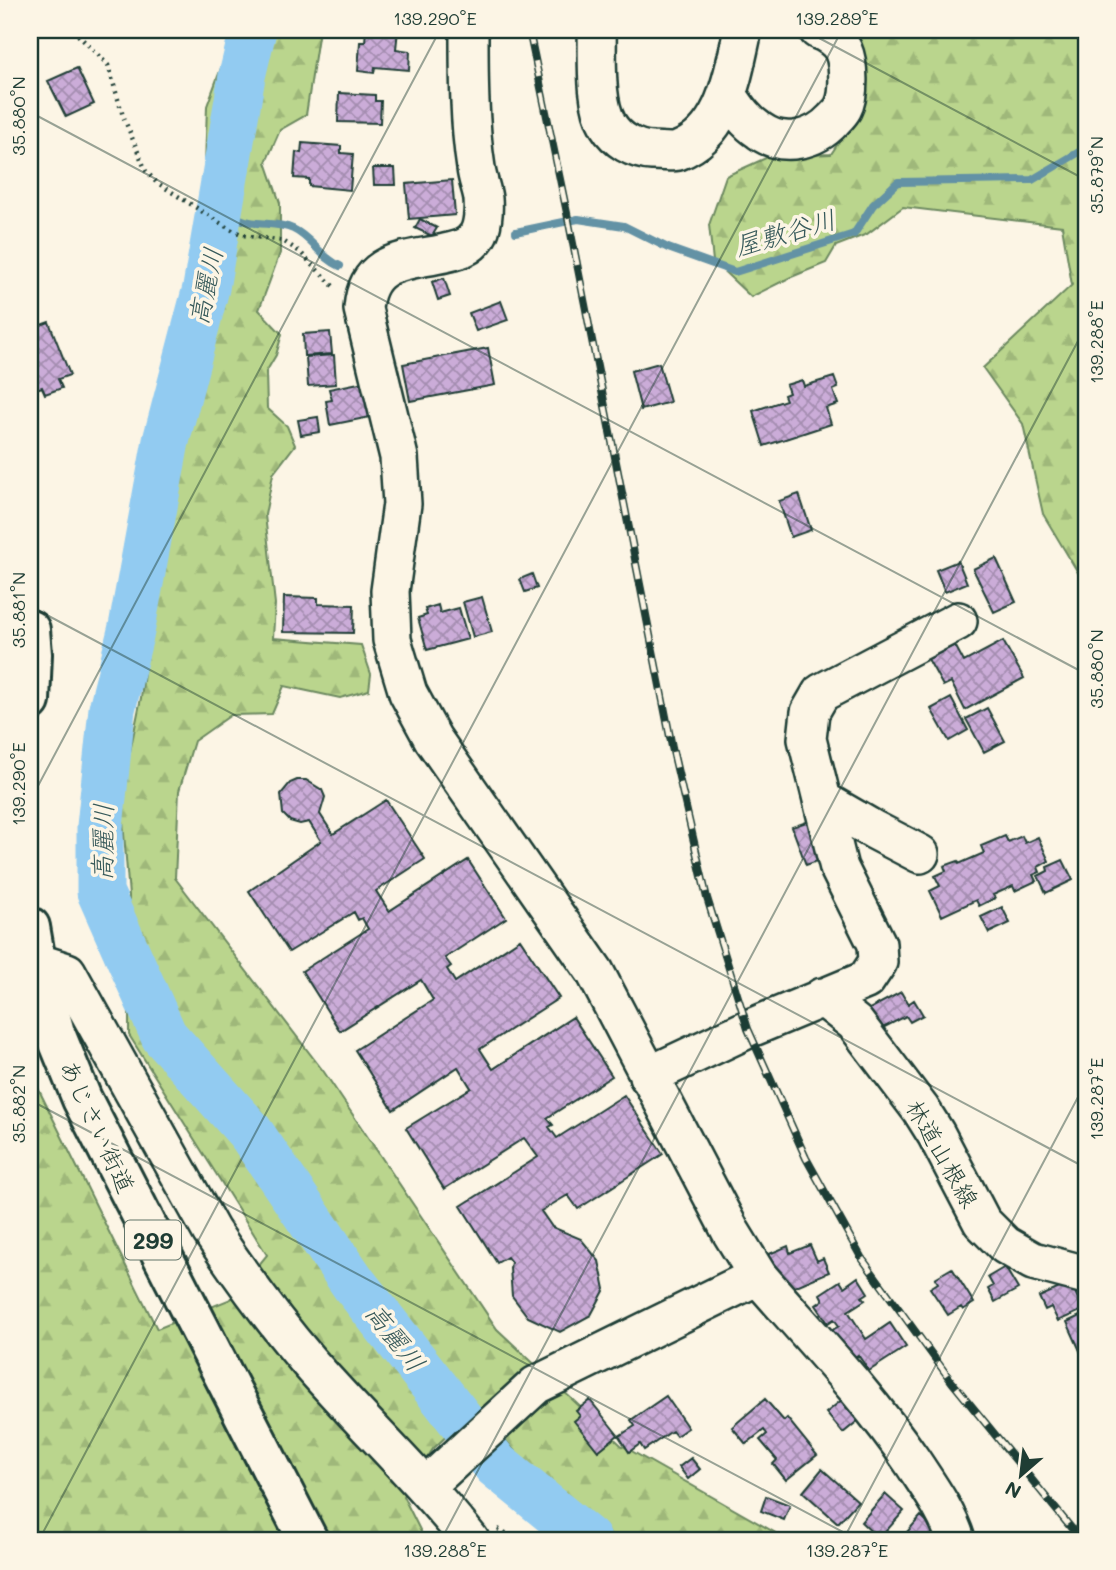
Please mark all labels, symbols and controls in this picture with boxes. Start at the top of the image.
text: 139.290°E [393,6,477,30]
text: 139.289°E [795,6,879,30]
text: 35.880°N [6,76,30,156]
text: 35.879°N [1084,136,1108,214]
water label: 屋敷谷川 [730,201,840,263]
water label: 高麗川 [180,244,230,328]
text: 139.288°E [1084,300,1108,384]
text: 35.881°N [6,572,30,648]
text: 35.880°N [1084,629,1108,709]
text: 139.290°E [6,742,30,826]
water label: 高麗川 [84,803,120,881]
street label: あじさい街道 [54,1054,142,1198]
text: 139.287°E [1084,1058,1108,1140]
text: 35.882°N [6,1065,30,1143]
street label: 林道山根線 [900,1093,986,1213]
road number: 299 [125,1220,181,1260]
water label: 高麗川 [359,1296,433,1378]
north arrow [986,1440,1056,1510]
text: N [1001,1476,1025,1505]
text: 139.288°E [403,1538,487,1562]
text: 139.287°E [806,1538,888,1562]

